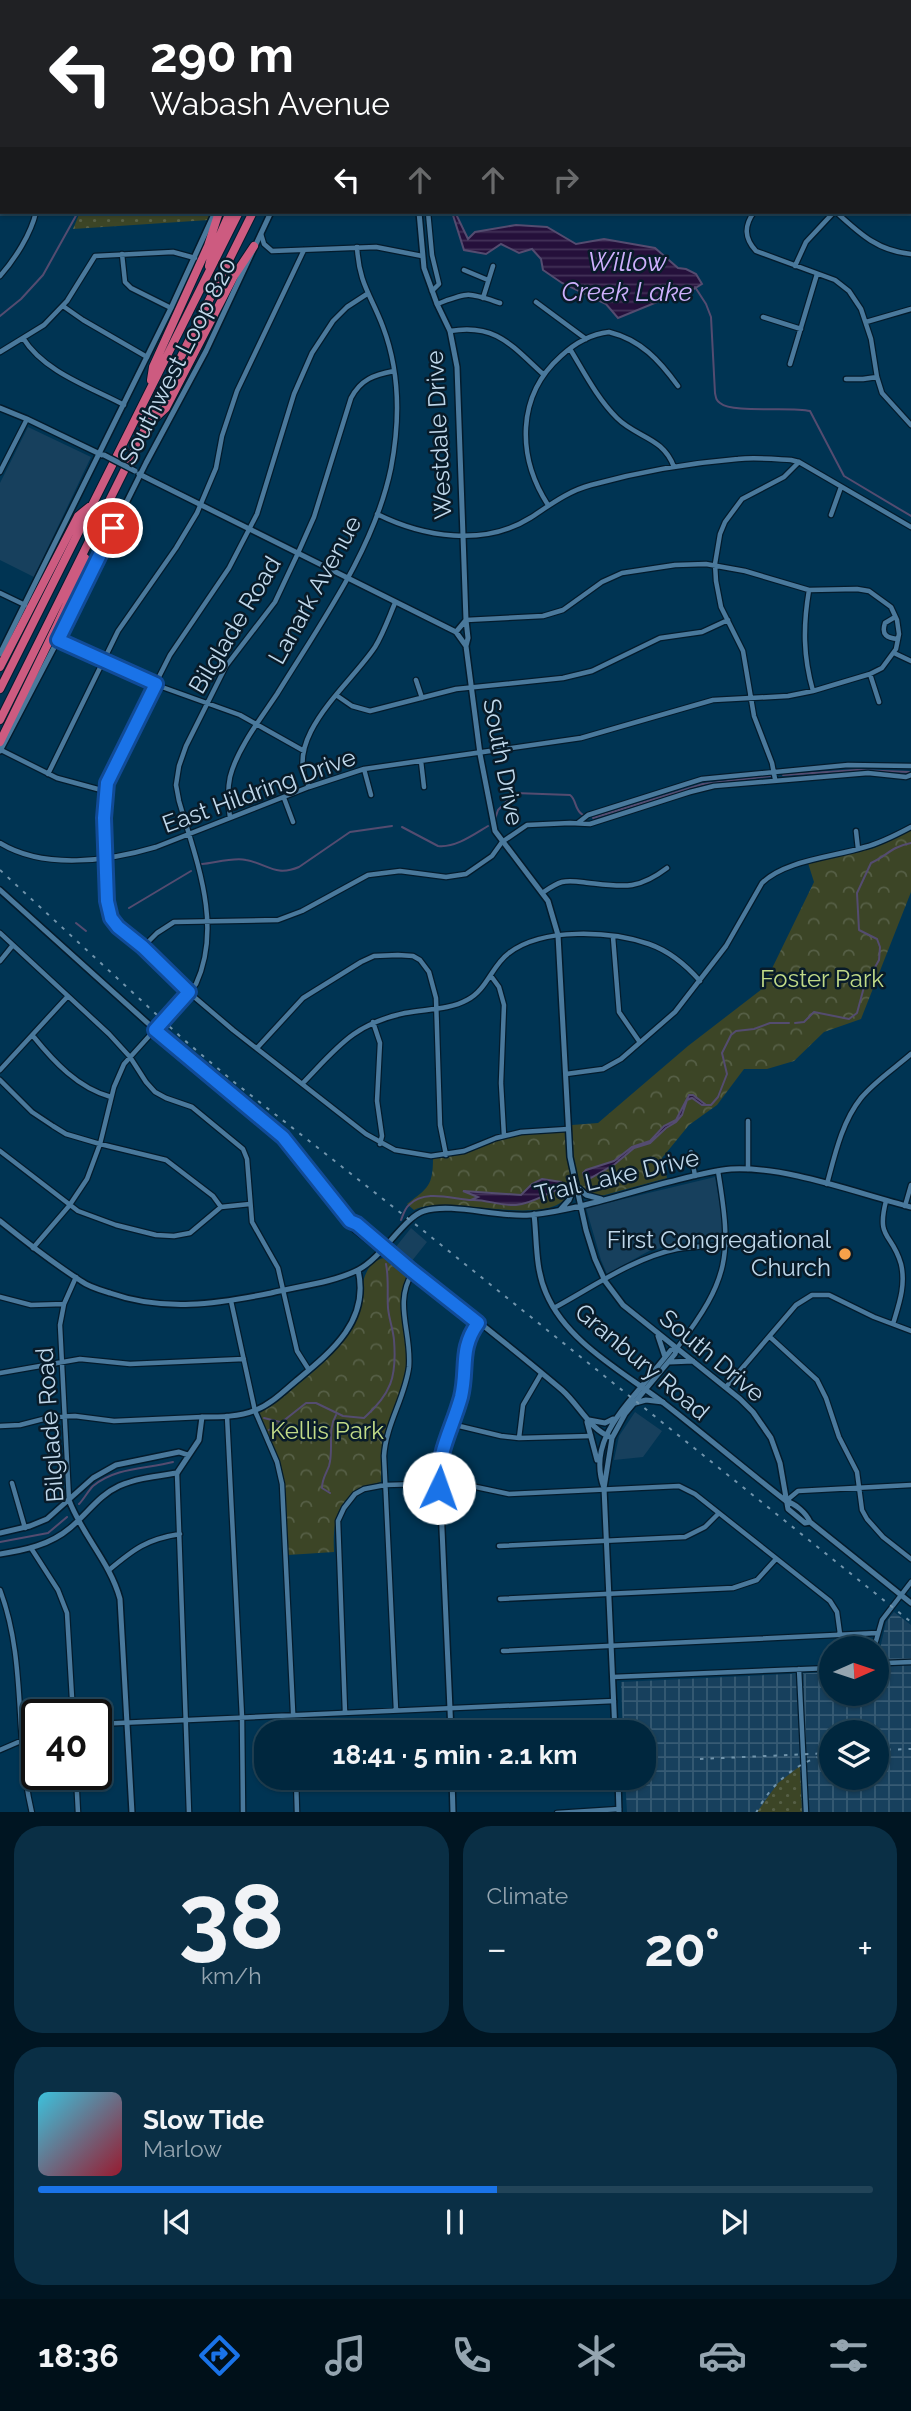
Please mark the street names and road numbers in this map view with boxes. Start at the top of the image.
street label: Southwest Loop 820 [113,252,242,469]
street label: Westdale Drive [420,350,457,520]
street label: Lanark Avenue [262,511,367,669]
street label: Bilglade Road [182,551,287,699]
street label: South Drive [477,696,530,828]
street label: East Hildring Drive [158,742,359,839]
street label: Trail Lake Drive [532,1143,702,1209]
street label: Granbury Road [569,1297,715,1426]
street label: South Drive [654,1303,771,1408]
street label: Bilglade Road [30,1347,69,1503]

